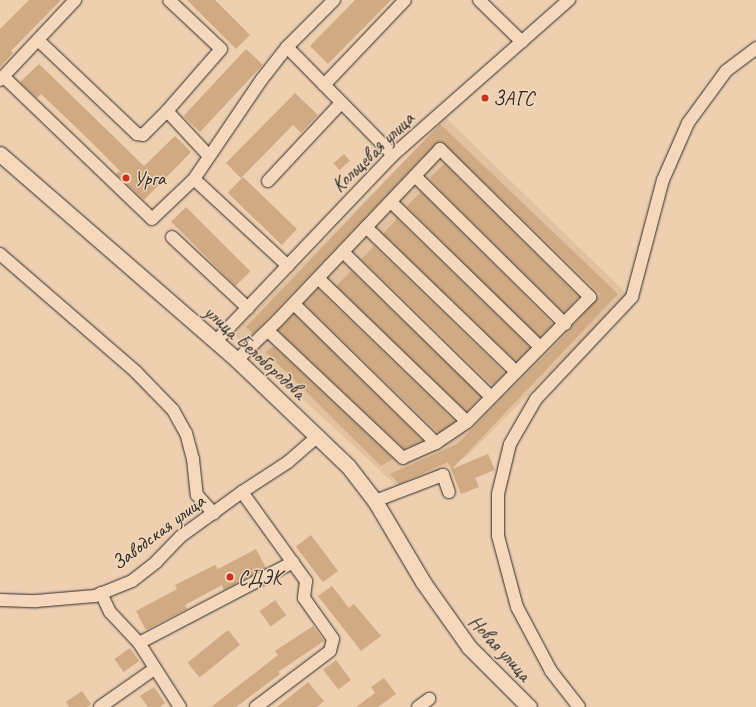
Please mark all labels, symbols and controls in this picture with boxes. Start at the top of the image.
place label: ЗАГС [493,86,534,110]
marker: ЗАГС [480,93,490,103]
street label: Кольцевая улица [326,106,420,198]
place label: Урга [134,166,166,190]
marker: Урга [121,173,131,183]
street label: улица Белобородова [199,300,311,404]
street label: Заводская улица [106,489,210,575]
place label: СДЭК [238,565,282,589]
marker: СДЭК [225,572,235,582]
street label: Новая улица [463,610,537,686]

